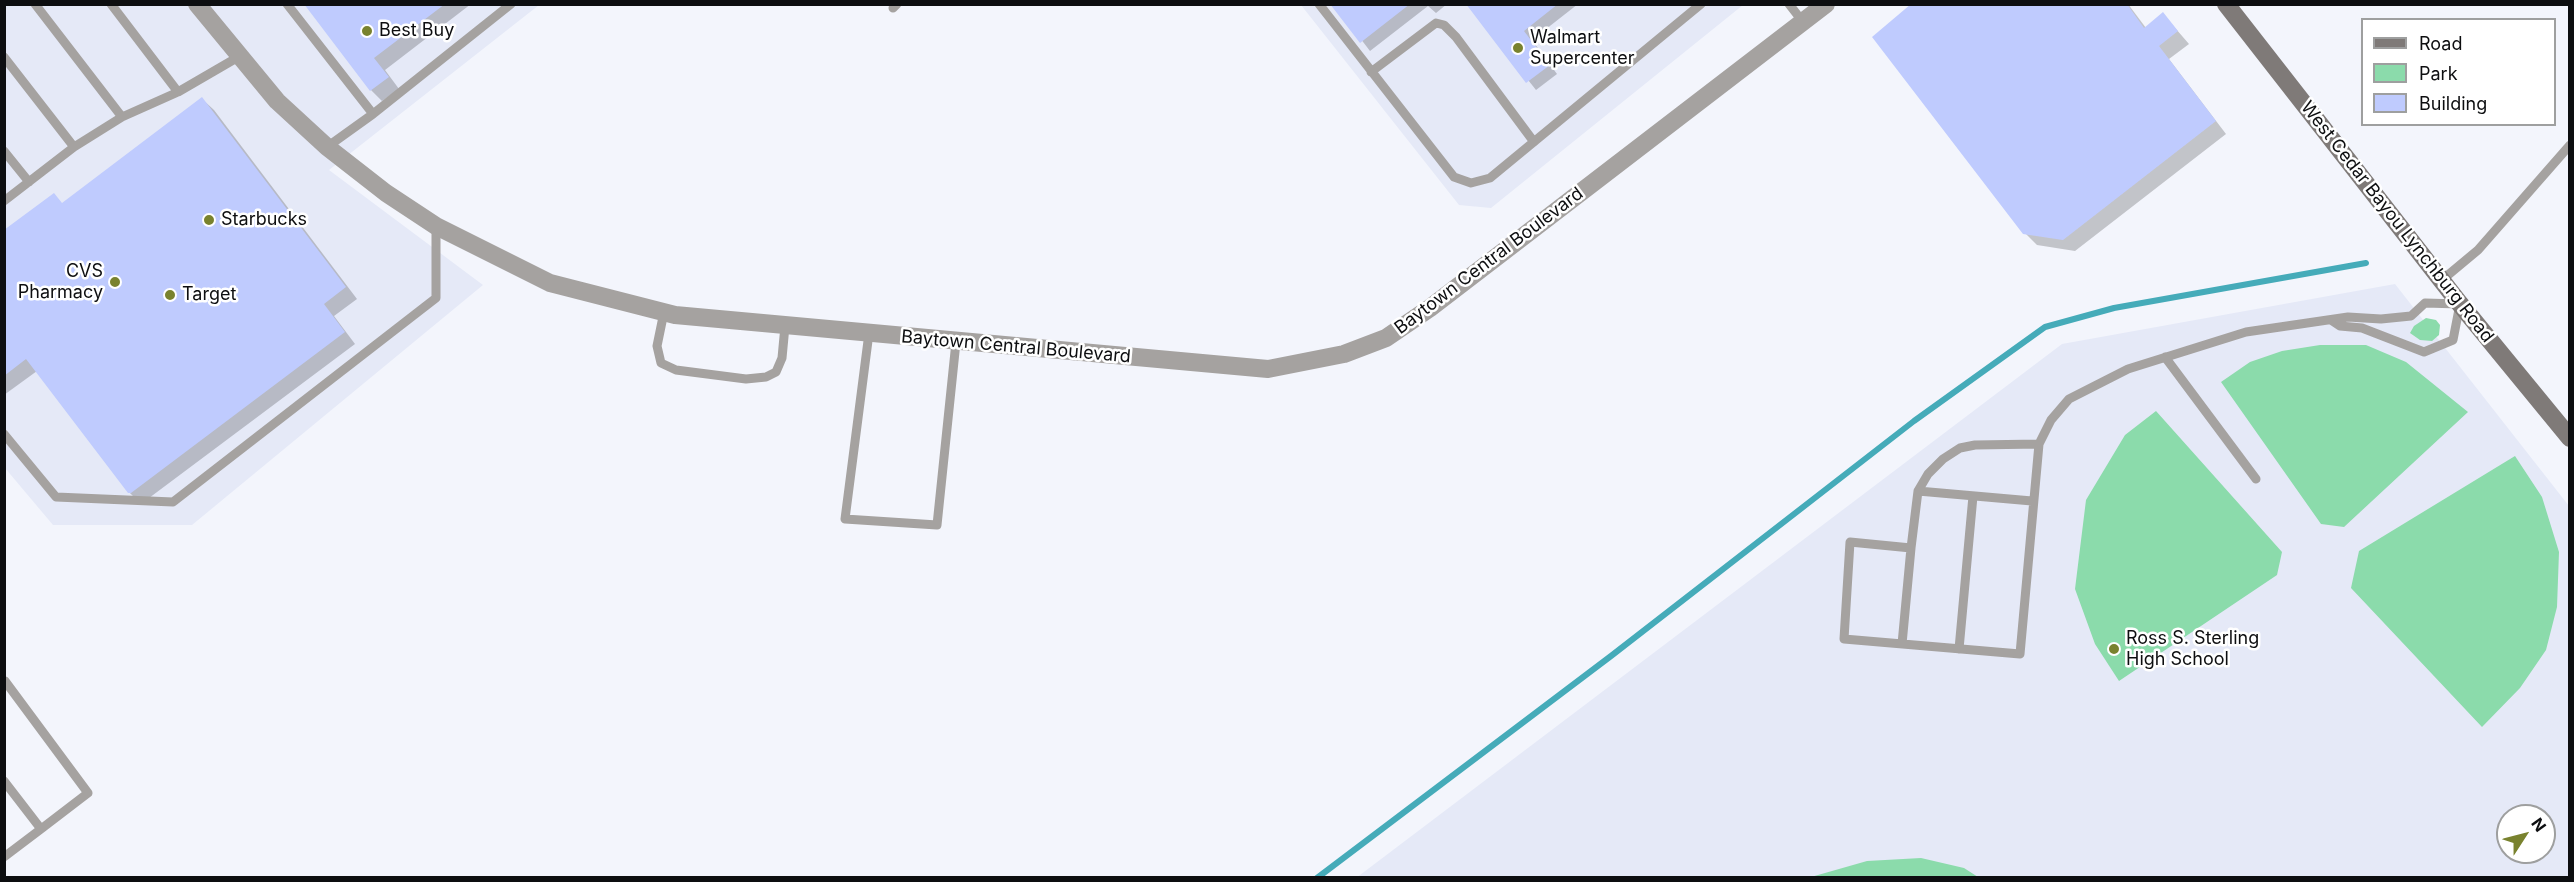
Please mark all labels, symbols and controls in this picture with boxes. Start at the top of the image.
legend [2361,18,2556,126]
place label: Best Buy [379,20,454,42]
marker: Best Buy [360,24,374,38]
place label: Walmart Supercenter [1530,27,1635,70]
text: Road [2419,33,2462,54]
marker: Walmart Supercenter [1511,41,1525,55]
text: Park [2419,63,2458,84]
text: Building [2419,93,2487,114]
street label: West Cedar Bayou Lynchburg Road [2296,97,2498,347]
street label: Baytown Central Boulevard [1390,183,1588,339]
place label: Starbucks [221,209,307,231]
marker: Starbucks [202,213,216,227]
place label: CVS Pharmacy [18,261,103,304]
marker: CVS Pharmacy [108,275,122,289]
place label: Target [182,284,236,306]
marker: Target [163,288,177,302]
street label: Baytown Central Boulevard [900,326,1132,368]
place label: Ross S. Sterling High School [2126,628,2259,670]
marker: Ross S. Sterling High School [2107,642,2121,656]
north arrow [2496,804,2556,864]
text: N [2527,814,2551,835]

